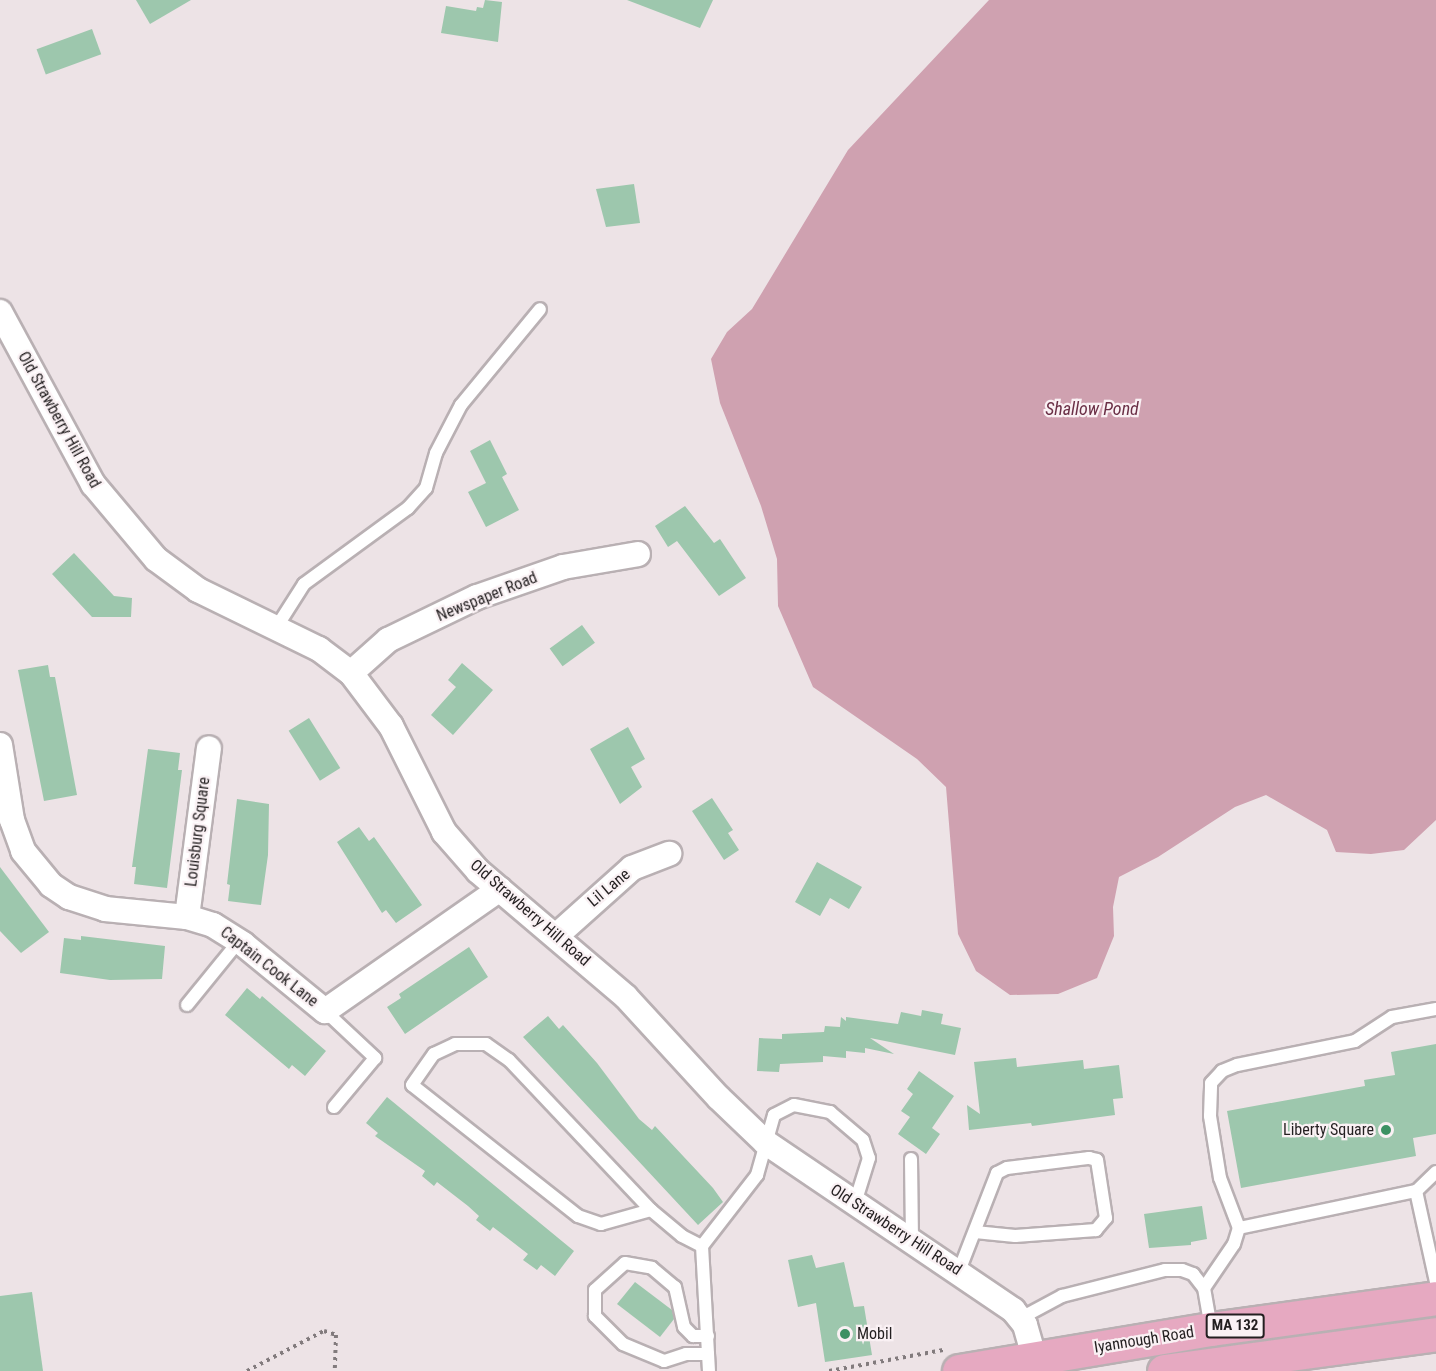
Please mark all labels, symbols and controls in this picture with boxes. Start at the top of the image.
street label: Old Strawberry Hill Road [14,348,104,492]
water label: Shallow Pond [1045,398,1139,420]
street label: Newspaper Road [434,568,540,626]
street label: Louisburg Square [182,776,214,888]
street label: Old Strawberry Hill Road [466,856,594,970]
street label: Lil Lane [584,865,634,911]
street label: Captain Cook Lane [216,923,322,1011]
place label: Liberty Square [1283,1120,1374,1140]
marker: Liberty Square [1379,1123,1393,1137]
street label: Old Strawberry Hill Road [827,1180,965,1280]
road number: MA 132 [1205,1314,1265,1338]
street label: Iyannough Road [1093,1323,1195,1357]
place label: Mobil [857,1324,892,1344]
marker: Mobil [838,1327,852,1341]

